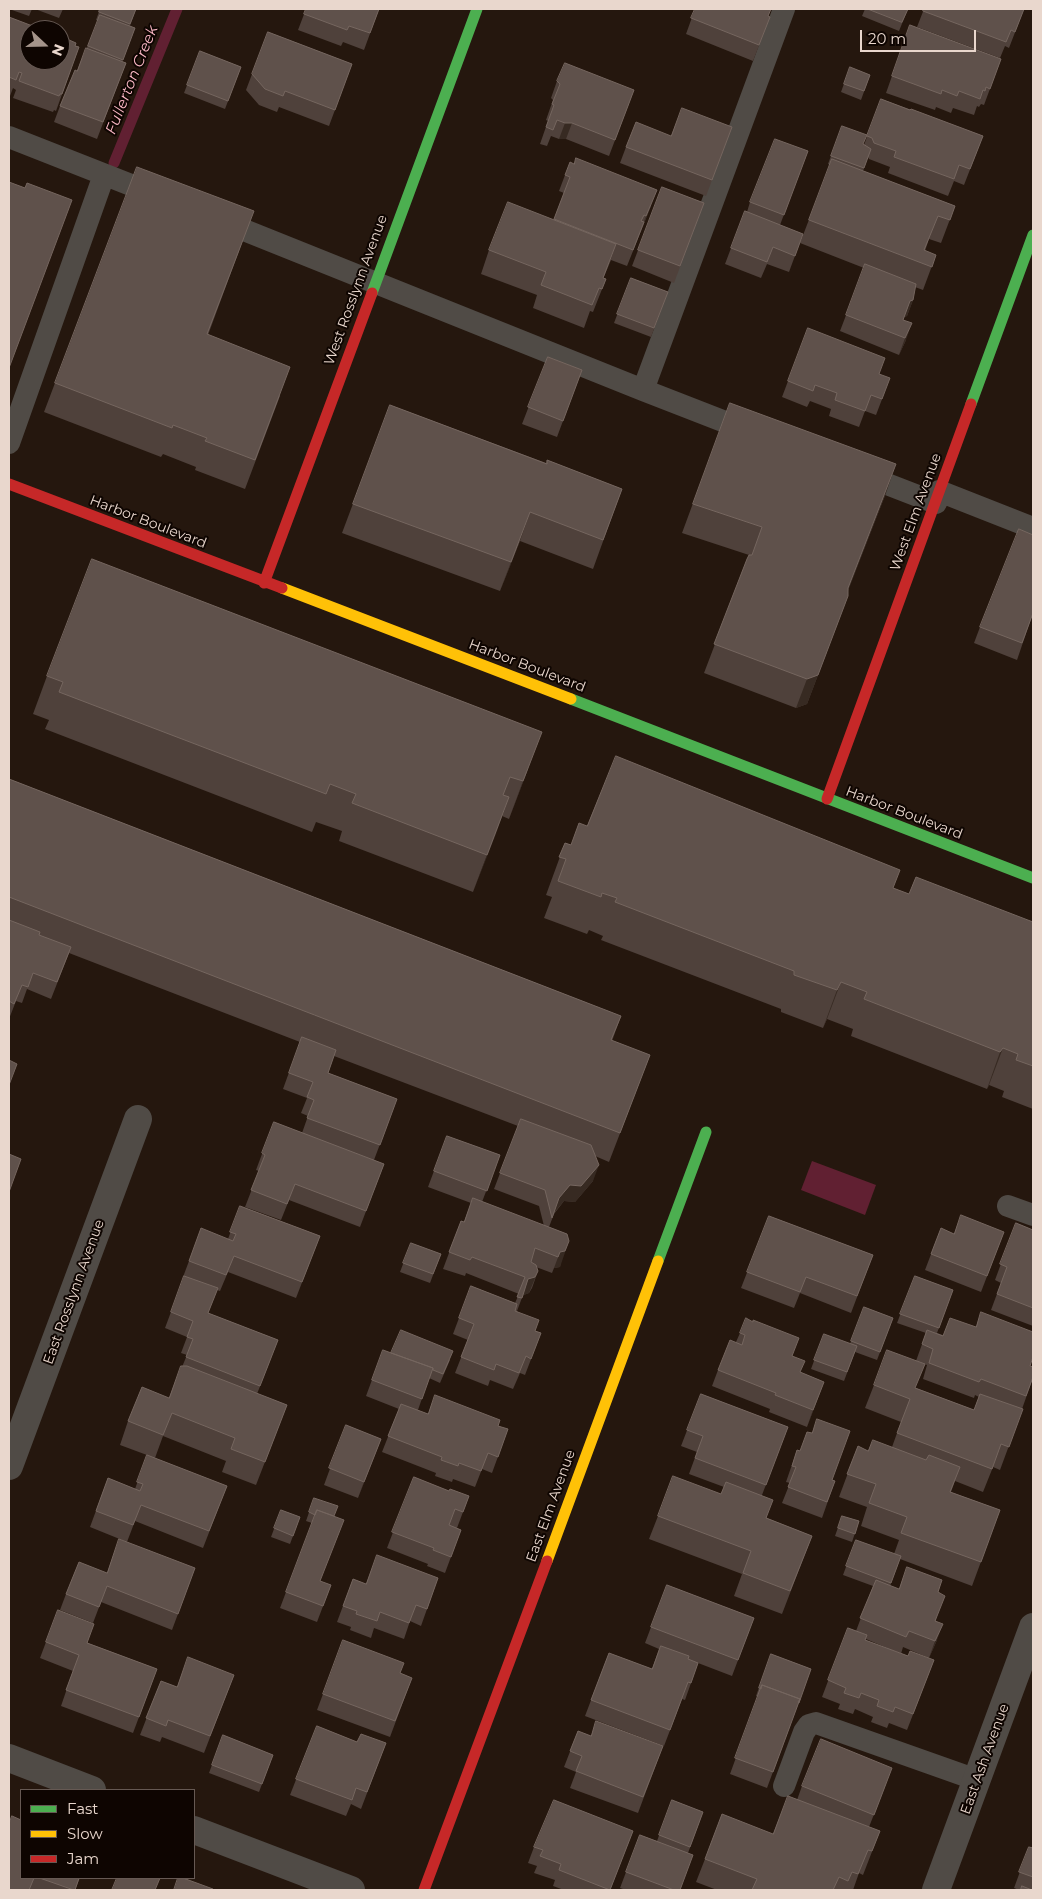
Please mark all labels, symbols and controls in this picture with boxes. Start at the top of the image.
north arrow [20,20,70,70]
scale bar [862,20,978,52]
water label: Fullerton Creek [102,23,162,137]
text: 20 m [868,29,906,48]
text: N [48,42,68,59]
street label: West Rosslynn Avenue [321,213,391,367]
street label: West Elm Avenue [887,451,945,573]
street label: Harbor Boulevard [87,492,209,552]
street label: Harbor Boulevard [466,636,588,696]
street label: Harbor Boulevard [843,783,965,843]
street label: East Rosslynn Avenue [40,1217,108,1367]
street label: East Elm Avenue [523,1448,579,1564]
street label: East Ash Avenue [957,1701,1013,1817]
legend [20,1789,195,1879]
text: Fast [67,1799,98,1818]
text: Slow [67,1824,103,1843]
text: Jam [67,1849,99,1868]

